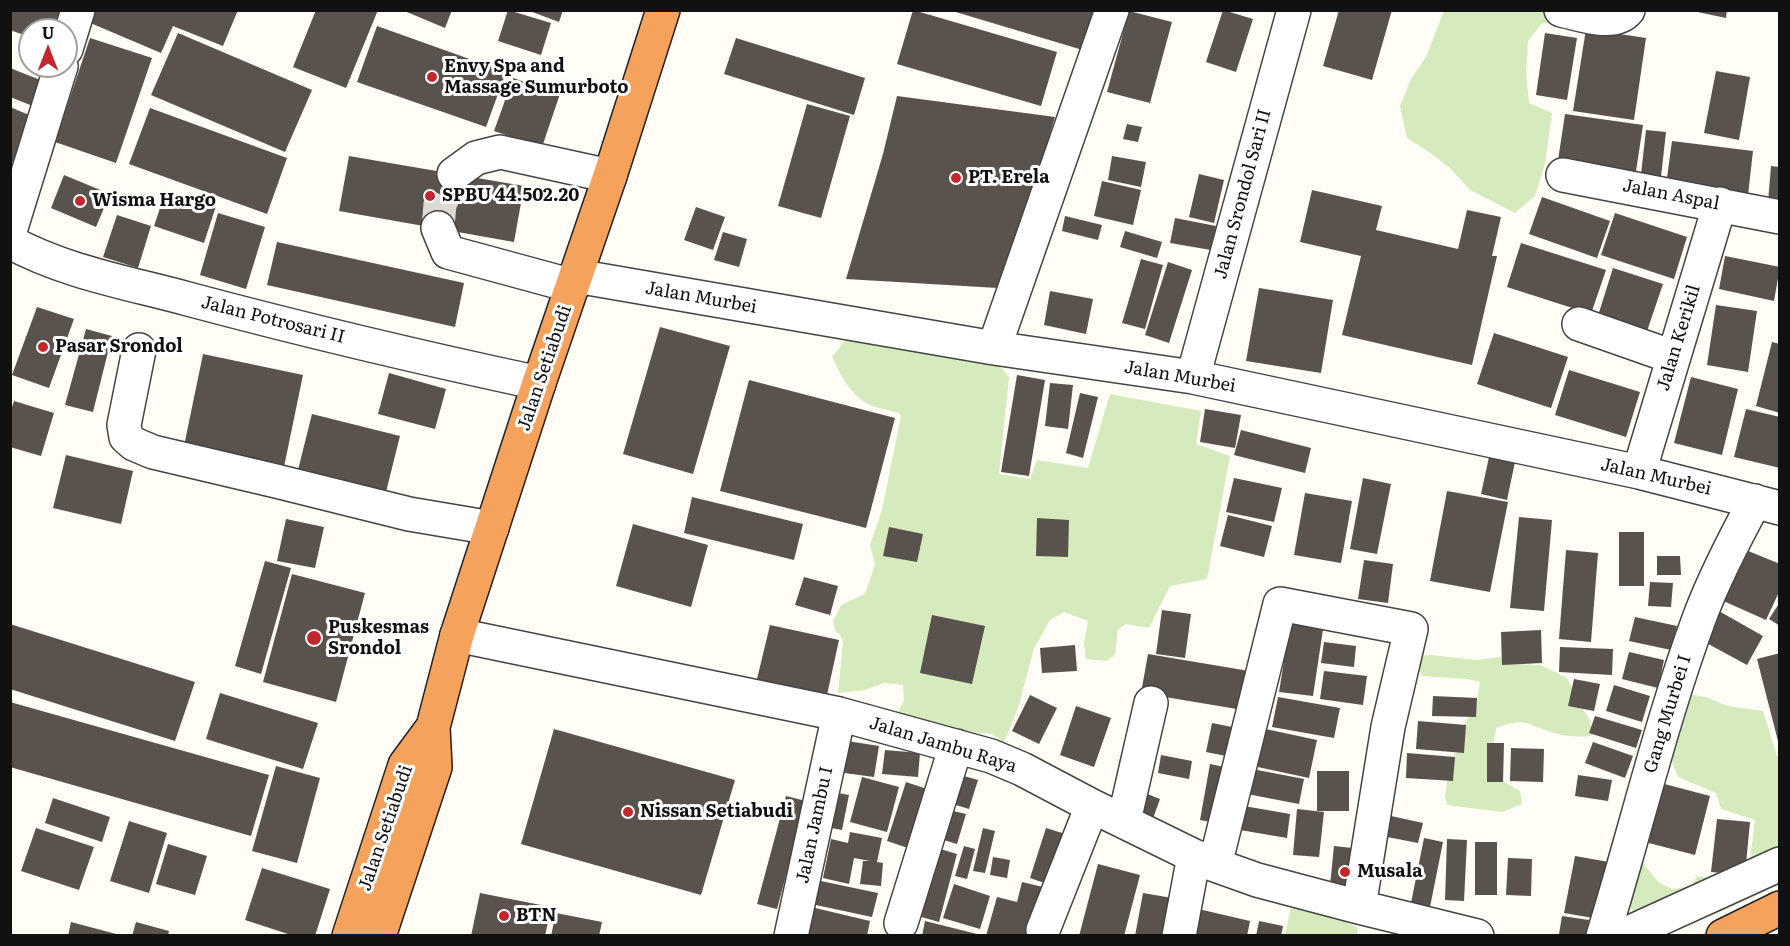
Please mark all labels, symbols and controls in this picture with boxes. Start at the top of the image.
north arrow [18,18,78,78]
text: U [42,20,54,44]
place label: Envy Spa and Massage Sumurboto [444,56,628,98]
marker: Envy Spa and Massage Sumurboto [425,70,439,84]
street label: Jalan Srondol Sari II [1210,107,1276,281]
place label: PT. Erela [968,167,1050,189]
marker: PT. Erela [949,171,963,185]
street label: Jalan Aspal [1621,175,1721,215]
place label: SPBU 44.502.20 [442,185,579,207]
marker: SPBU 44.502.20 [423,189,437,203]
place label: Wisma Hargo [92,190,216,212]
marker: Wisma Hargo [73,194,87,208]
street label: Jalan Murbei [643,278,759,318]
street label: Jalan Kerikil [1653,282,1705,394]
street label: Jalan Potrosari II [199,292,347,348]
street label: Jalan Setiabudi [513,302,577,434]
place label: Pasar Srondol [55,336,183,358]
marker: Pasar Srondol [36,340,50,354]
street label: Jalan Murbei [1122,357,1238,397]
street label: Jalan Murbei [1598,454,1714,500]
place label: Puskesmas Srondol [328,617,429,660]
marker: Puskesmas Srondol [305,629,323,647]
street label: Gang Murbei I [1640,652,1696,776]
street label: Jalan Jambu Raya [867,712,1019,778]
street label: Jalan Setiabudi [354,762,418,894]
street label: Jalan Jambu I [792,765,838,885]
place label: Nissan Setiabudi [640,801,793,823]
marker: Nissan Setiabudi [621,805,635,819]
place label: Musala [1357,861,1423,883]
marker: Musala [1338,865,1352,879]
place label: BTN [516,905,557,927]
marker: BTN [497,909,511,923]

